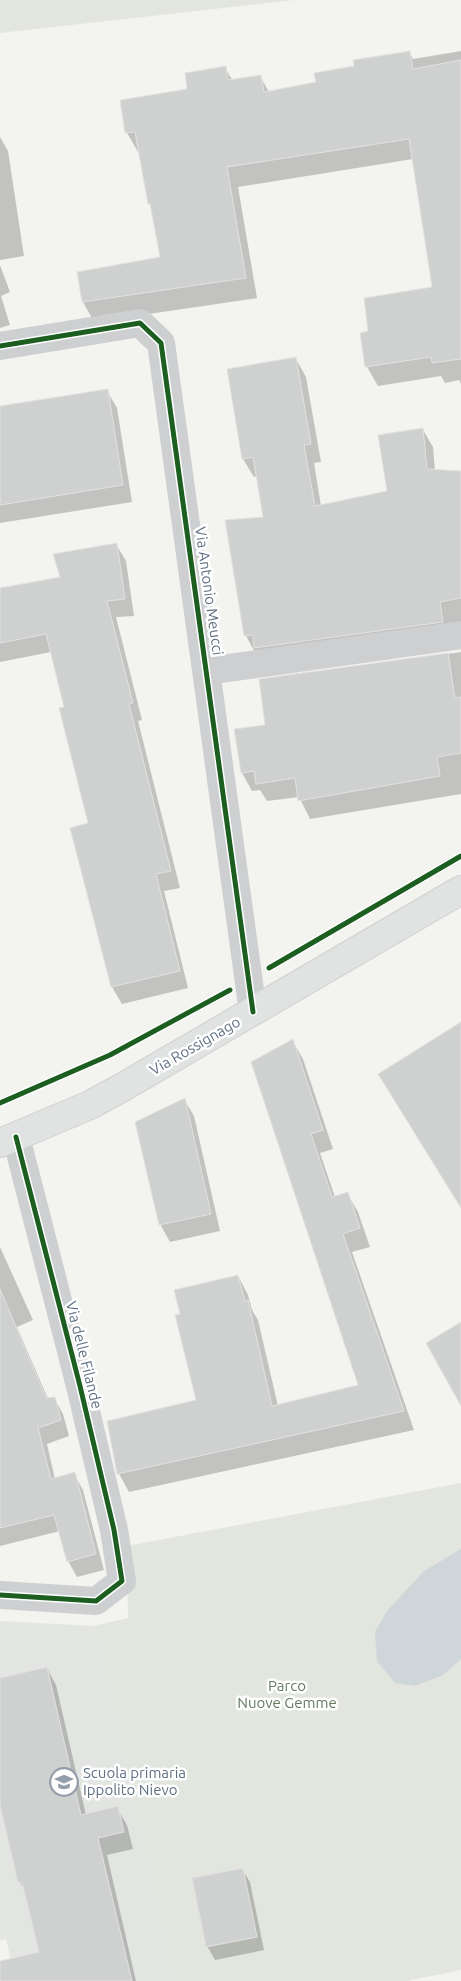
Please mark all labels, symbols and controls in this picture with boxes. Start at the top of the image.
street label: Via Antonio Meucci [192,526,227,656]
street label: Via Rossignago [146,1013,243,1078]
street label: Via delle Filande [63,1299,106,1410]
park label: Parco Nuove Gemme [237,1677,337,1711]
place label: Scuola primaria Ippolito Nievo [83,1764,186,1798]
school or university icon: Scuola primaria Ippolito Nievo [49,1767,79,1797]

